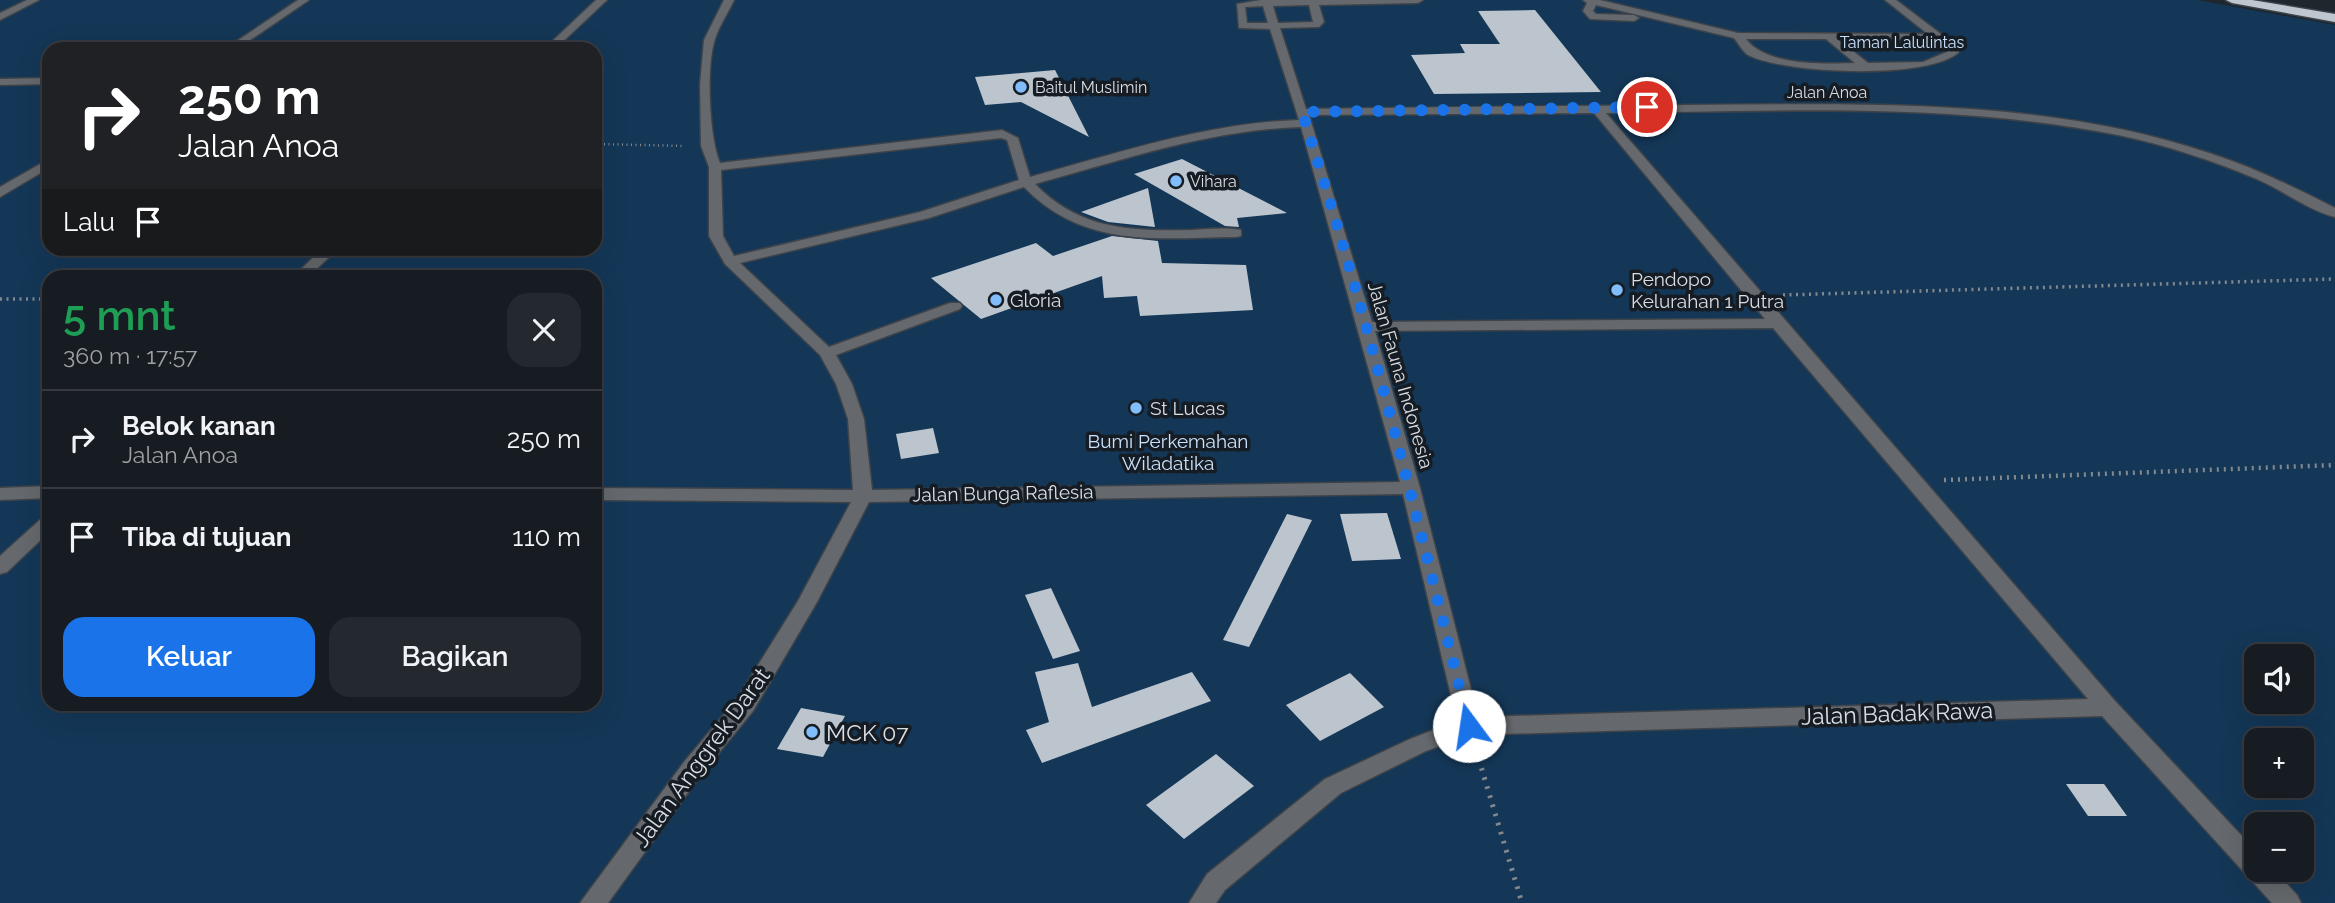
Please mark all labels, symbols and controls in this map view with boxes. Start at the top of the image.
park label: Taman Lalulintas [1840,33,1964,52]
text: 250 m [178,68,320,125]
icon: right [63,70,154,161]
pin [1617,77,1677,137]
place label: Baitul Muslimin [1035,78,1147,97]
marker: Baitul Muslimin [1013,79,1029,95]
street label: Jalan Anoa [1787,83,1867,102]
icon: arrive [1628,88,1666,126]
text: Jalan Anoa [178,127,339,164]
place label: Vihara [1190,172,1237,191]
marker: Vihara [1168,173,1184,189]
icon: arrive [129,203,167,241]
text: Lalu [63,207,115,237]
place label: Pendopo Kelurahan 1 Putra [1631,268,1784,312]
street label: Jalan Fauna Indonesia [1364,279,1438,471]
marker: Pendopo Kelurahan 1 Putra [1609,282,1625,298]
place label: Gloria [1010,289,1061,311]
text: 5 mnt [63,291,176,340]
marker: Gloria [988,292,1004,308]
button: close [507,293,581,367]
text: 360 m · 17:57 [63,342,197,369]
place label: St Lucas [1150,397,1225,419]
marker: St Lucas [1128,400,1144,416]
text: Belok kanan [122,411,276,441]
icon: right [63,420,101,458]
text: 250 m [507,424,581,454]
park label: Bumi Perkemahan Wiladatika [1088,430,1248,474]
text: Jalan Anoa [122,441,238,468]
street label: Jalan Bunga Raflesia [912,480,1094,506]
icon: arrive [63,518,101,556]
text: Tiba di tujuan [122,522,292,552]
text: 110 m [512,522,581,552]
button: Keluar [63,617,315,697]
button: Bagikan [329,617,581,697]
map controls [2244,644,2314,882]
button: sound [2244,644,2314,714]
street label: Jalan Anggrek Darat [627,662,775,852]
position arrow [1432,689,1506,763]
street label: Jalan Badak Rawa [1801,696,1993,730]
place label: MCK 07 [826,719,909,746]
marker: MCK 07 [804,724,820,740]
button: + [2244,728,2314,798]
button: − [2244,812,2314,882]

